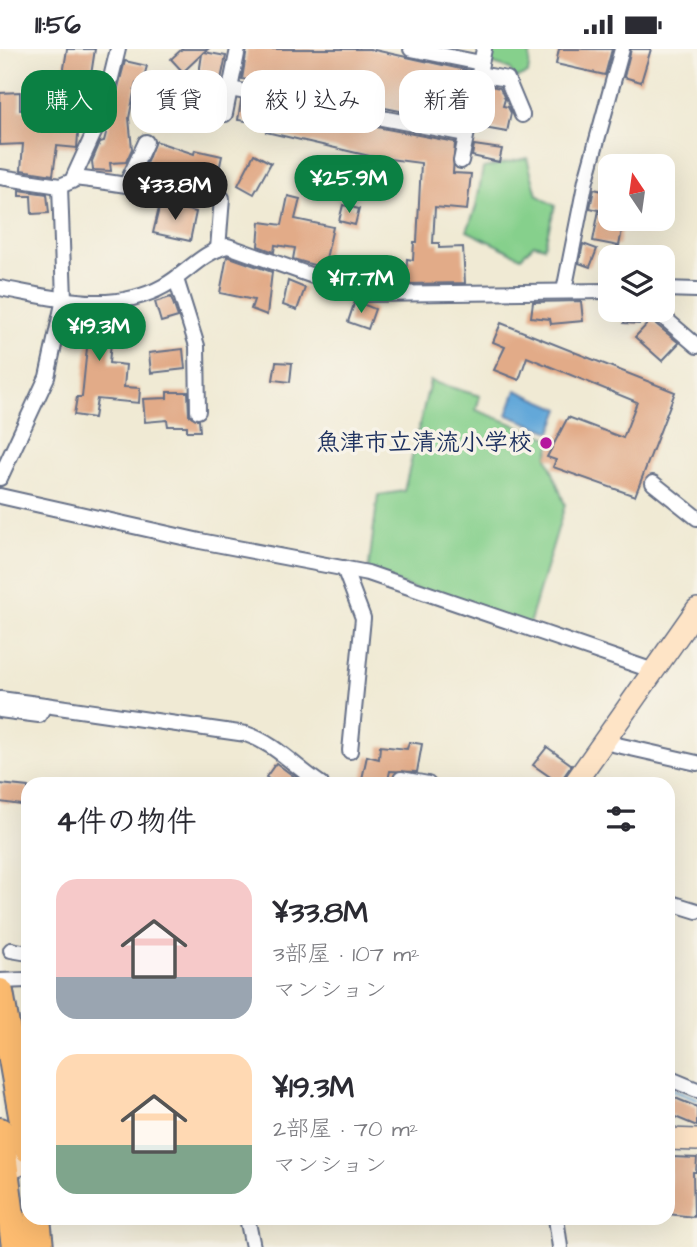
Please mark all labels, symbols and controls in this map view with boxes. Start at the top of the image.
text: 11:56 [35,7,81,43]
chip: 購入 [21,70,117,133]
chip: 賃貸 [131,70,227,133]
chip: 絞り込み [241,70,385,133]
chip: 新着 [399,70,495,133]
north arrow [598,154,676,231]
map controls [598,154,675,322]
pin: ¥25.9M [292,155,406,215]
text: ¥25.9M [310,162,388,194]
pin: ¥33.8M [118,163,232,222]
text: ¥33.8M [139,169,211,201]
button: layers [598,245,675,322]
pin: ¥17.7M [304,255,418,315]
text: ¥17.7M [328,262,394,294]
pin: ¥19.3M [42,303,156,363]
text: ¥19.3M [68,310,130,342]
place label: 魚津市立清流小学校 [316,426,532,460]
marker: 魚津市立清流小学校 [538,435,554,451]
icon: filters [602,800,640,838]
text: 4件の物件 [56,801,196,843]
text: ¥33.8M [273,892,368,934]
icon: home [112,907,196,991]
text: 3部屋 · 107 m² [273,938,420,970]
text: マンション [273,974,387,1006]
text: ¥19.3M [273,1067,354,1109]
icon: home [112,1082,196,1166]
text: 2部屋 · 70 m² [273,1113,418,1145]
text: マンション [273,1149,387,1181]

